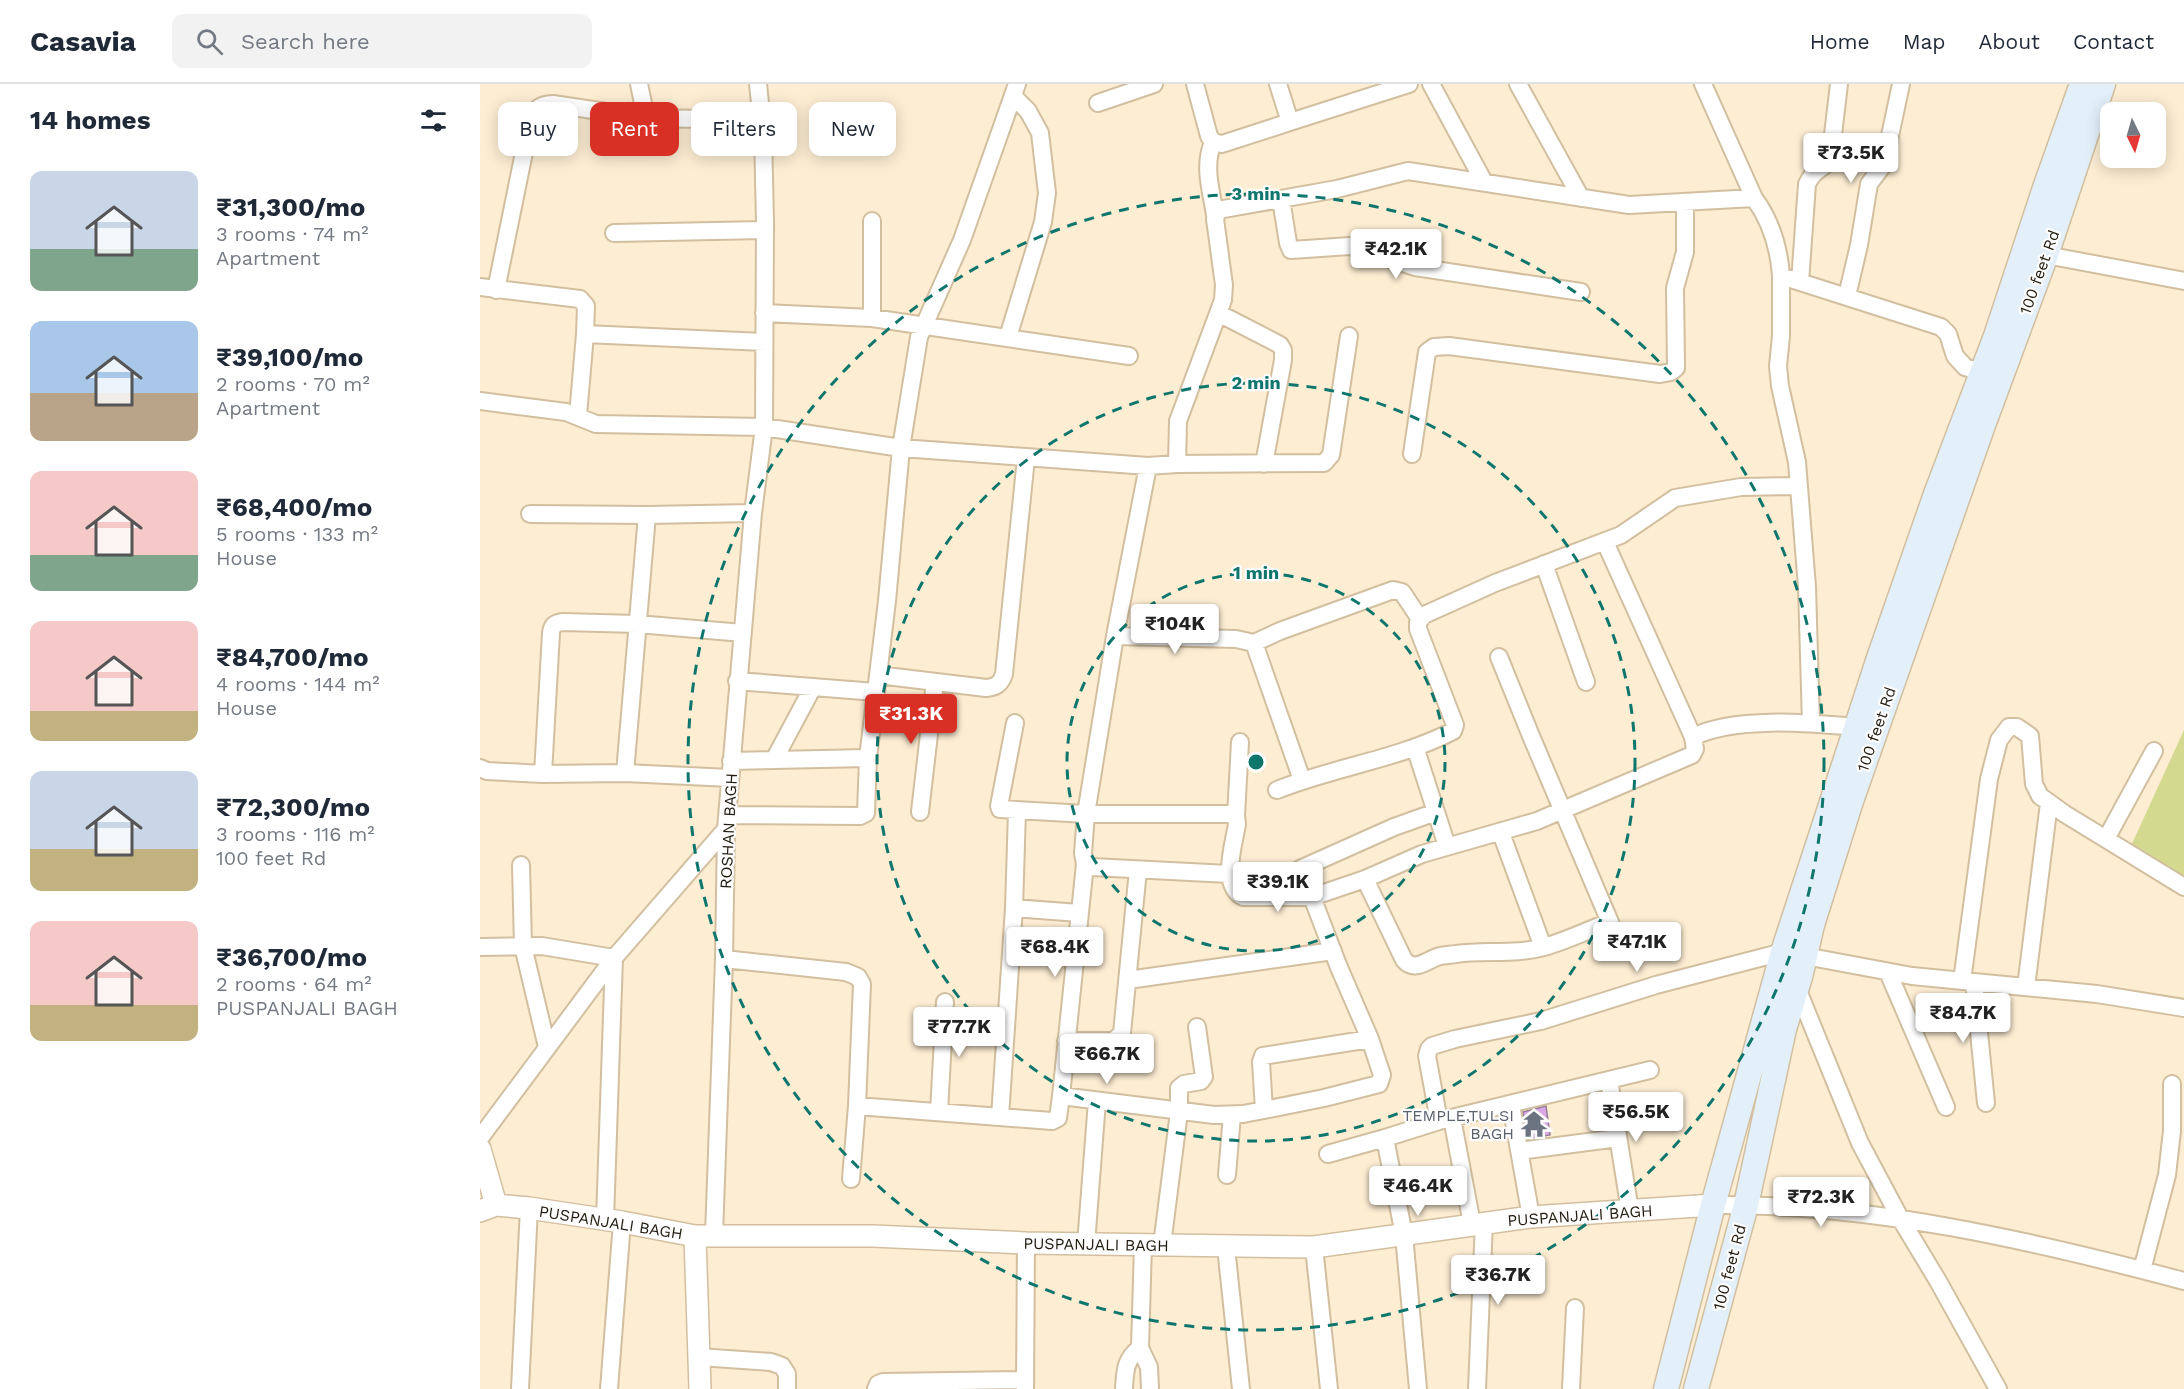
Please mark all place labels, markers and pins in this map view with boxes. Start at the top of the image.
pin: ₹73.5K [1802,133,1900,184]
pin: ₹42.1K [1347,229,1445,280]
pin: ₹104K [1133,604,1217,655]
pin: ₹31.3K [862,694,960,745]
centre of rings [1246,752,1266,772]
pin: ₹39.1K [1229,862,1327,913]
pin: ₹47.1K [1588,922,1686,973]
pin: ₹68.4K [1006,927,1104,978]
pin: ₹84.7K [1914,993,2012,1044]
pin: ₹77.7K [910,1007,1008,1058]
pin: ₹66.7K [1058,1034,1156,1085]
pin: ₹56.5K [1587,1092,1685,1143]
place label: TEMPLE,TULSI BAGH [1403,1106,1514,1143]
temple icon: TEMPLE,TULSI BAGH [1519,1109,1549,1139]
pin: ₹46.4K [1369,1166,1467,1217]
pin: ₹72.3K [1772,1177,1870,1228]
pin: ₹36.7K [1449,1255,1547,1306]

